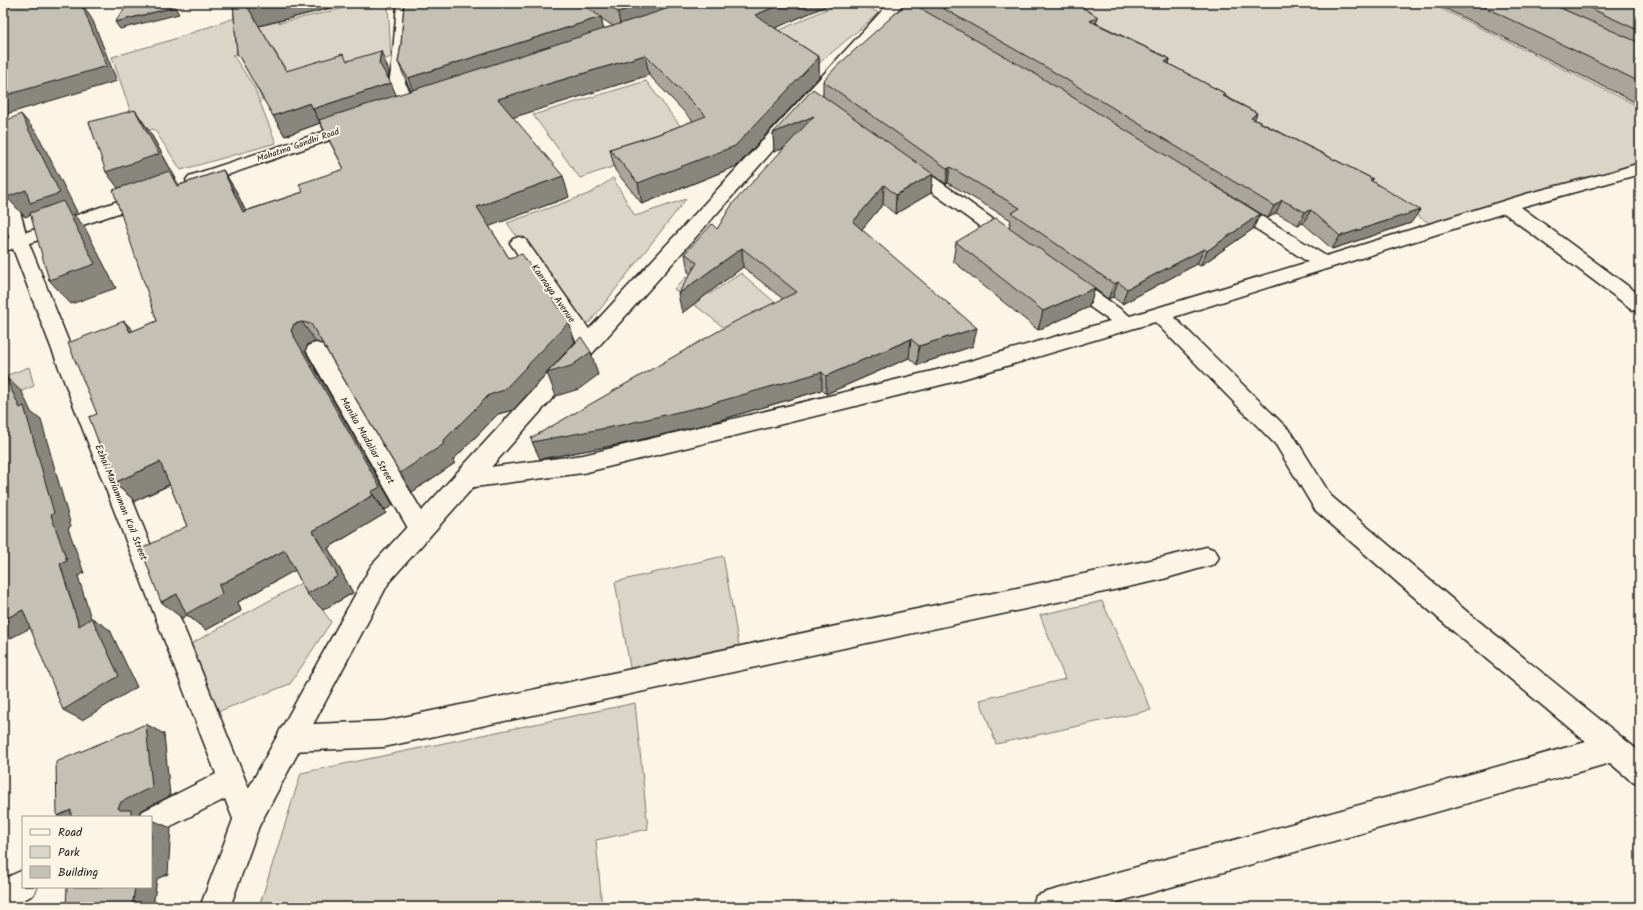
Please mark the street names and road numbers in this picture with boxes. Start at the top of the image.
street label: Mahatma Gandhi Road [255,124,342,167]
street label: Kannaya Avenue [527,261,580,327]
street label: Manika Mudaliar Street [336,394,399,487]
street label: Ezhai Mariamman Koil Street [90,442,152,563]

